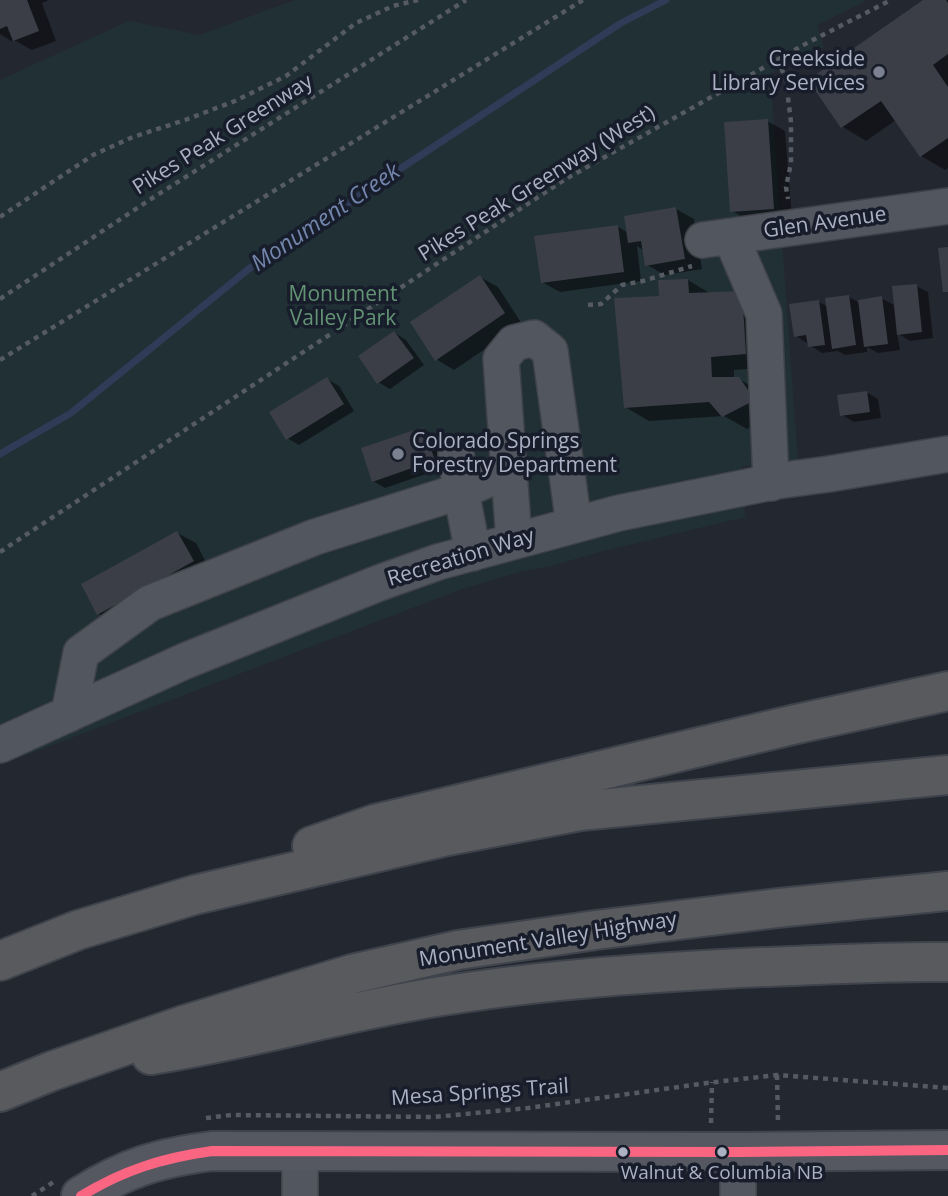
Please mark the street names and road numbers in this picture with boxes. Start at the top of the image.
street label: Pikes Peak Greenway [128,69,318,201]
street label: Pikes Peak Greenway (West) [414,101,660,267]
street label: Glen Avenue [762,202,888,244]
street label: Recreation Way [385,524,537,592]
street label: Monument Valley Highway [417,907,679,973]
street label: Mesa Springs Trail [390,1074,570,1112]

